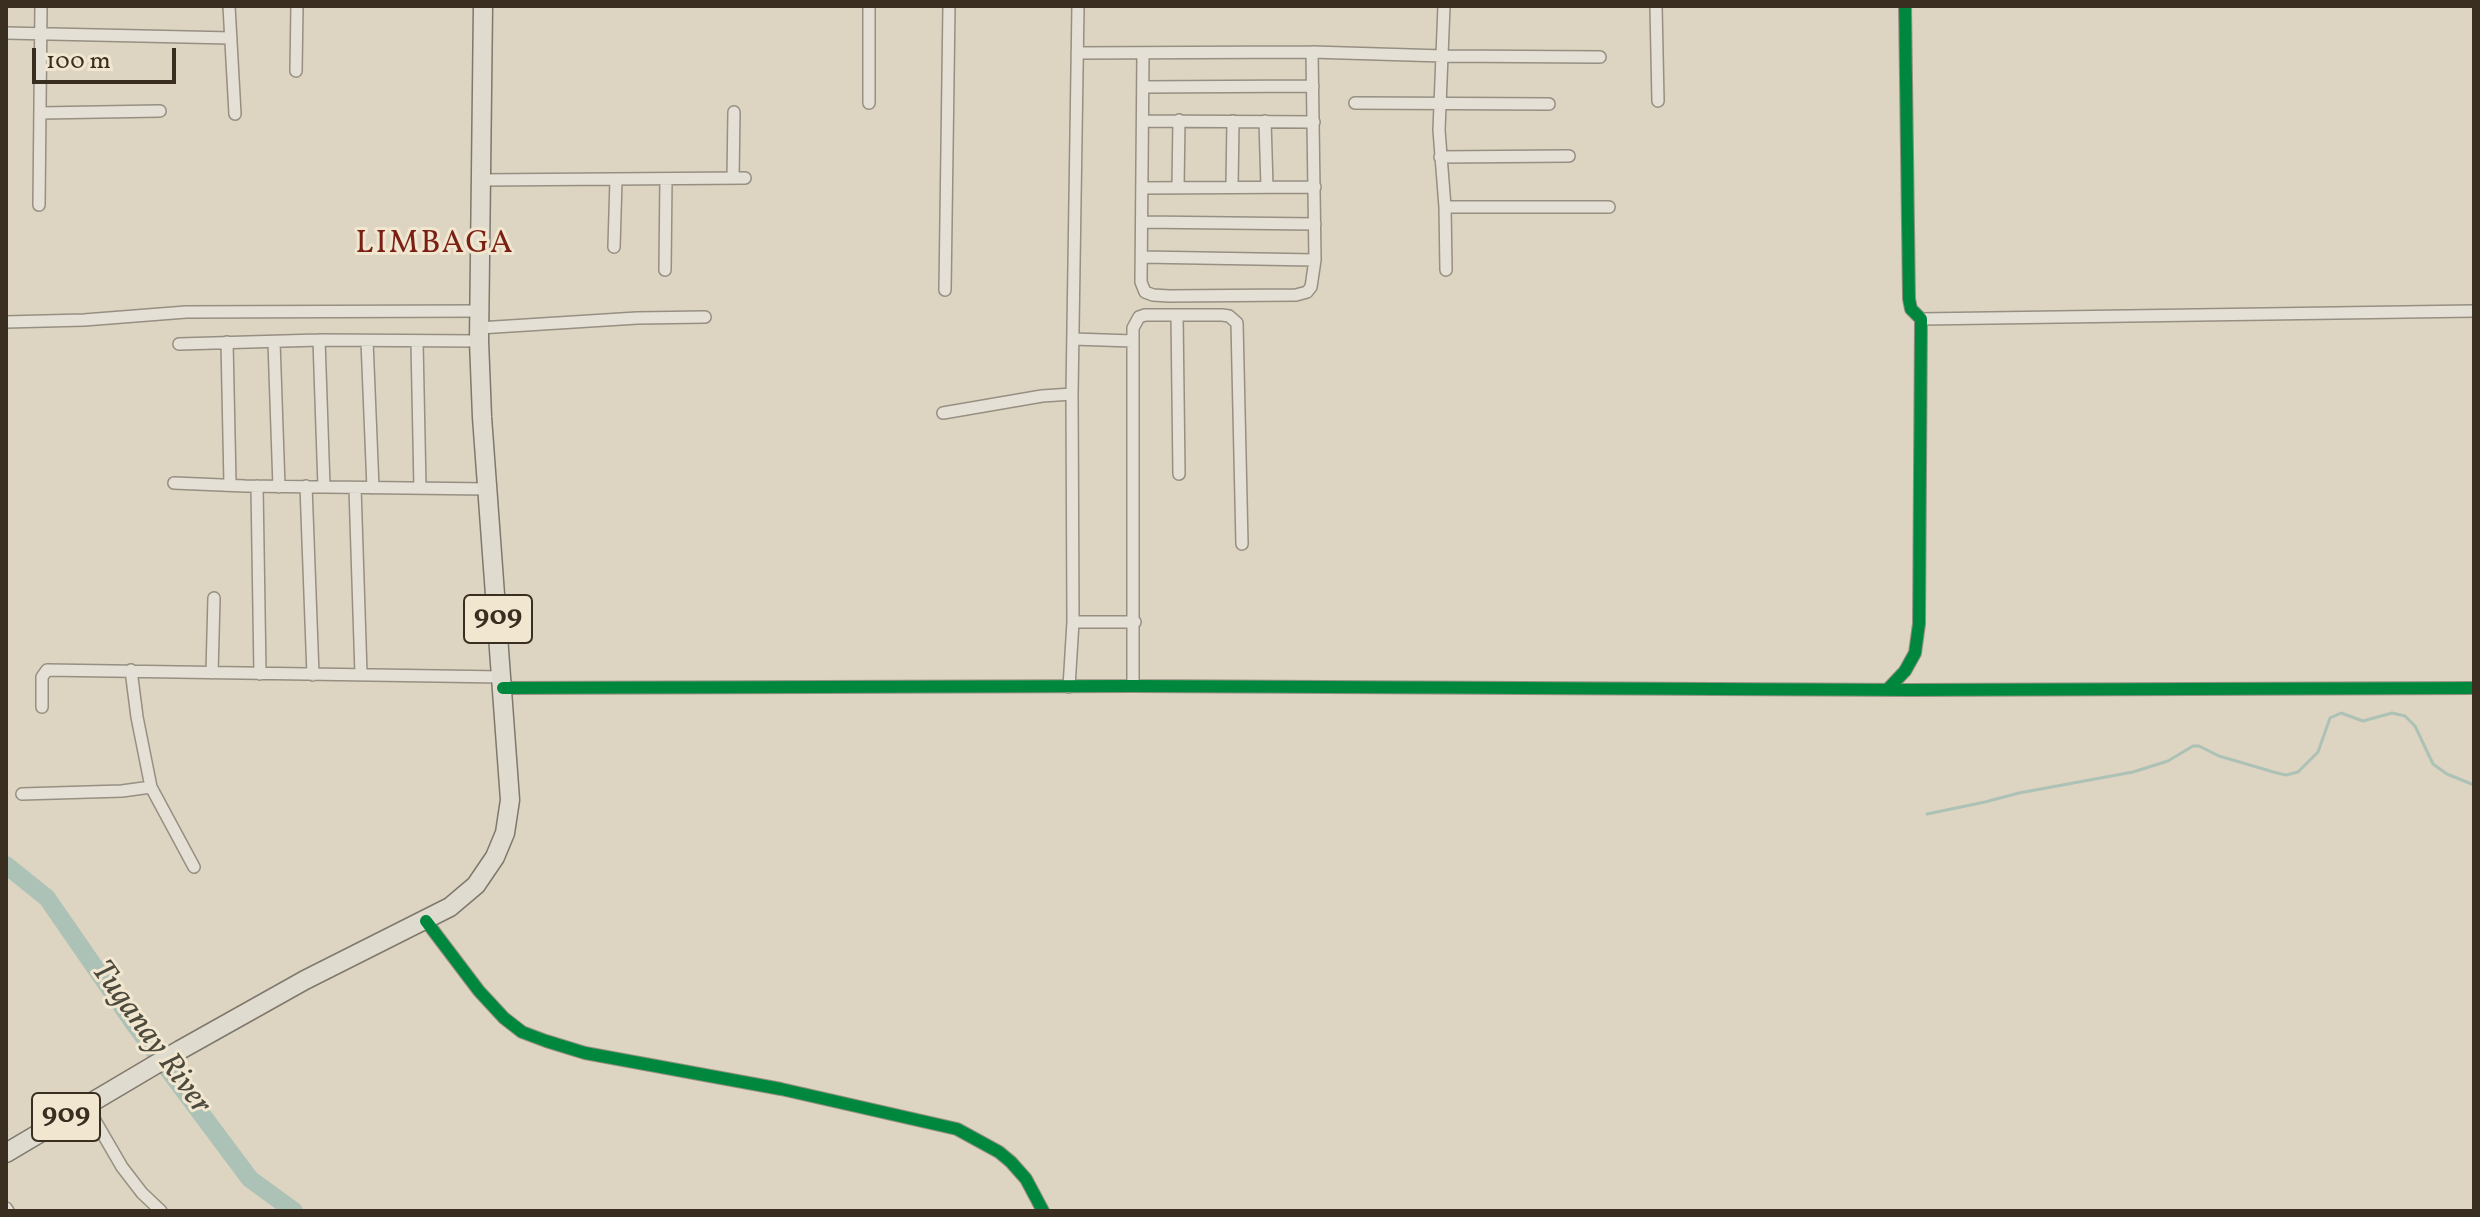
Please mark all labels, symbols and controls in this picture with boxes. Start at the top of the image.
scale bar [36,32,180,82]
text: 100 m [46,45,111,79]
district label: LIMBAGA [356,227,514,265]
road number: 909 [464,595,532,643]
water label: Tuganay River [80,955,218,1123]
road number: 909 [32,1093,100,1141]

